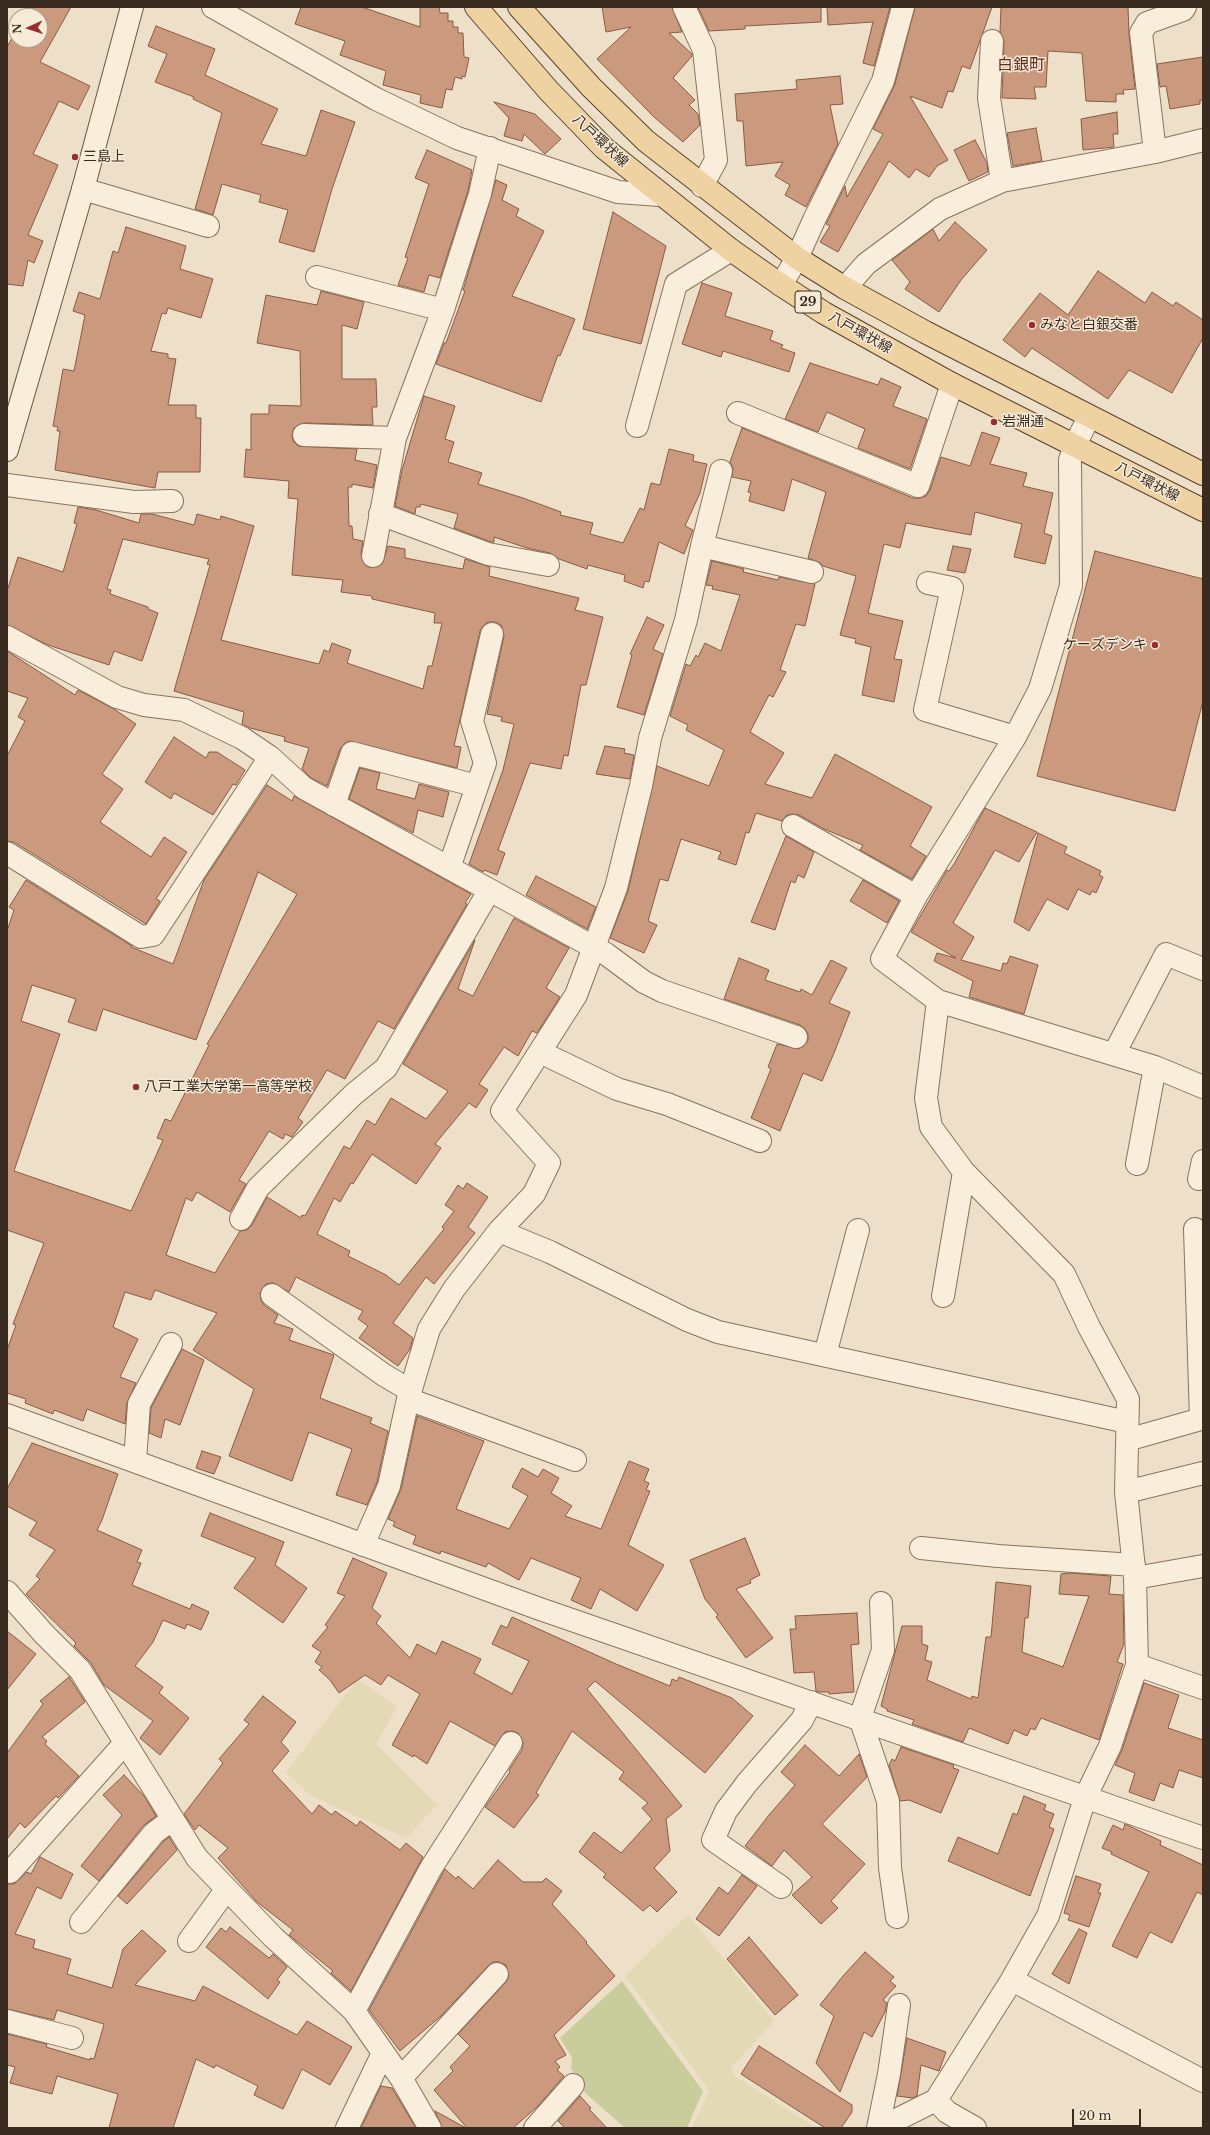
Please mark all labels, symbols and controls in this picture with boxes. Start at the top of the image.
north arrow [8,8,48,48]
text: N [10,23,24,34]
district label: 白銀町 [997,55,1045,75]
street label: 八戸環状線 [569,111,631,171]
place label: 三島上 [83,149,125,165]
marker: 三島上 [70,152,80,162]
road number: 29 [795,291,821,313]
street label: 八戸環状線 [825,309,895,357]
place label: みなと白銀交番 [1040,317,1138,333]
marker: みなと白銀交番 [1027,320,1037,330]
place label: 岩淵通 [1002,414,1044,430]
marker: 岩淵通 [989,417,999,427]
street label: 八戸環状線 [1112,459,1182,505]
place label: ケーズデンキ [1063,637,1147,653]
marker: ケーズデンキ [1150,640,1160,650]
place label: 八戸工業大学第一高等学校 [144,1079,312,1095]
marker: 八戸工業大学第一高等学校 [131,1082,141,1092]
scale bar [1074,2101,1143,2127]
text: 20 m [1079,2108,1111,2123]

